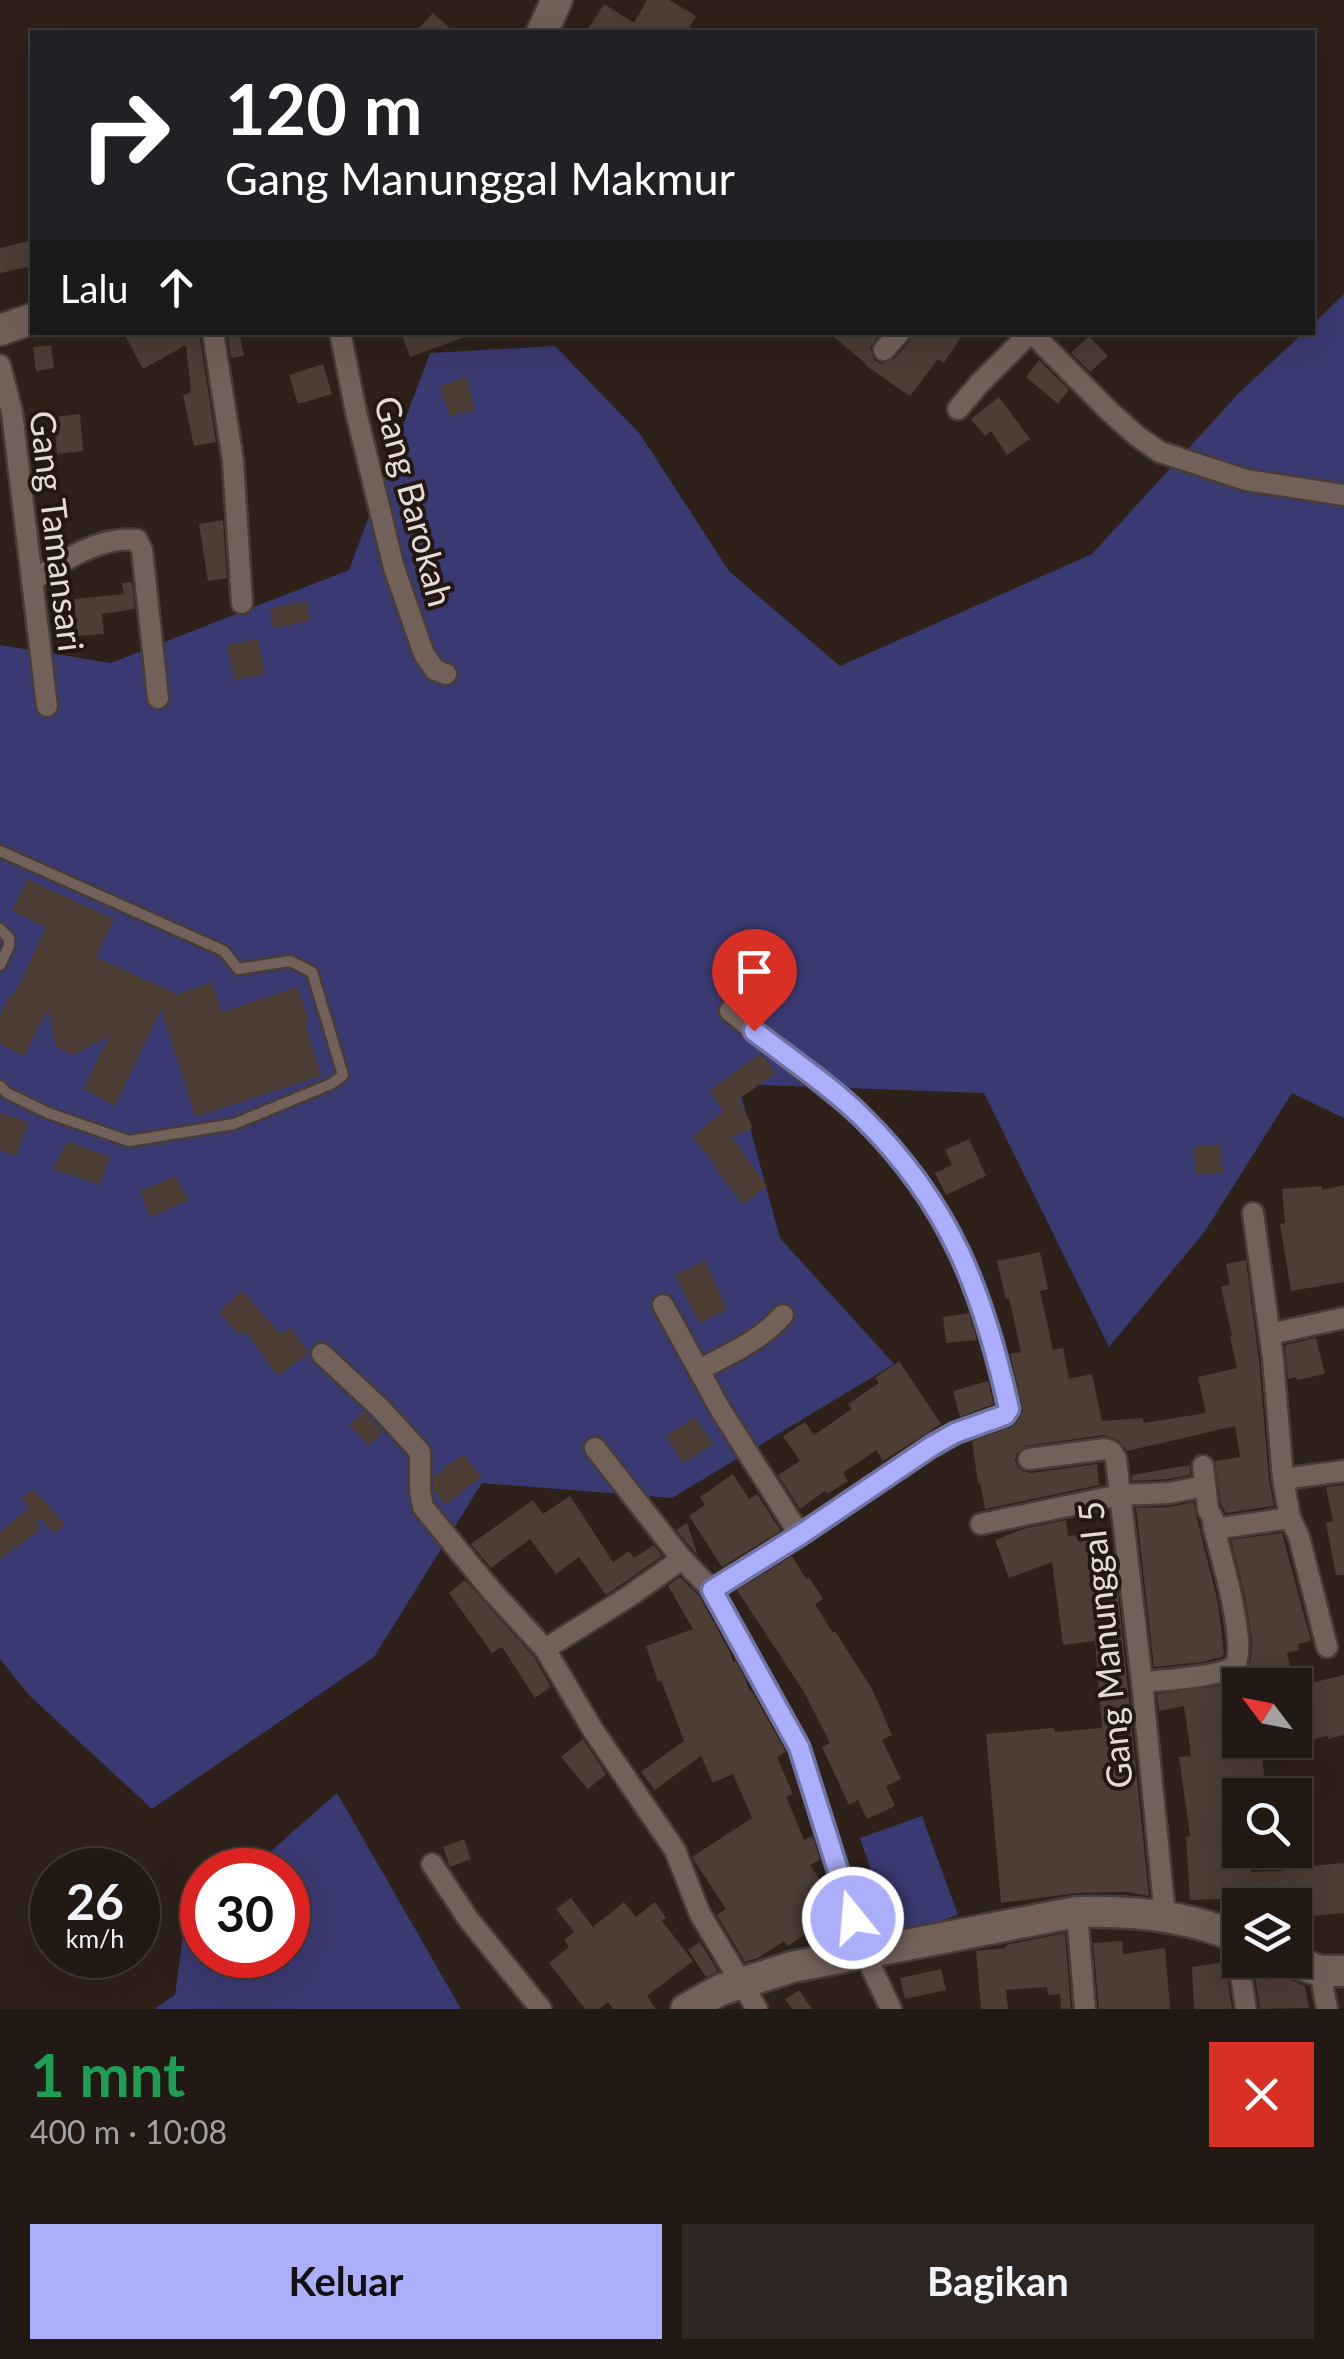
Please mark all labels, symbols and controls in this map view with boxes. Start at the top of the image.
text: 120 m [225,66,422,150]
icon: right [60,70,190,200]
text: Gang Manunggal Makmur [225,151,735,205]
icon: ahead [149,260,204,315]
text: Lalu [60,265,129,311]
street label: Gang Barokah [367,391,463,611]
street label: Gang Tamansari [22,408,94,654]
pin [712,929,797,1032]
icon: arrive [727,944,782,999]
street label: Gang Manunggal 5 [1068,1499,1140,1791]
north arrow [1222,1668,1312,1758]
map controls [1222,1668,1312,1978]
button: search [1222,1778,1312,1868]
speed limit sign: 30 [180,1848,310,1978]
position arrow [801,1866,905,1970]
text: 26 [66,1871,124,1931]
button: layers [1222,1888,1312,1978]
text: km/h [66,1923,124,1953]
text: 1 mnt [30,2038,185,2110]
button: close [1209,2042,1314,2147]
text: 400 m · 10:08 [30,2112,227,2151]
button: Keluar [30,2224,662,2339]
button: Bagikan [682,2224,1314,2339]

